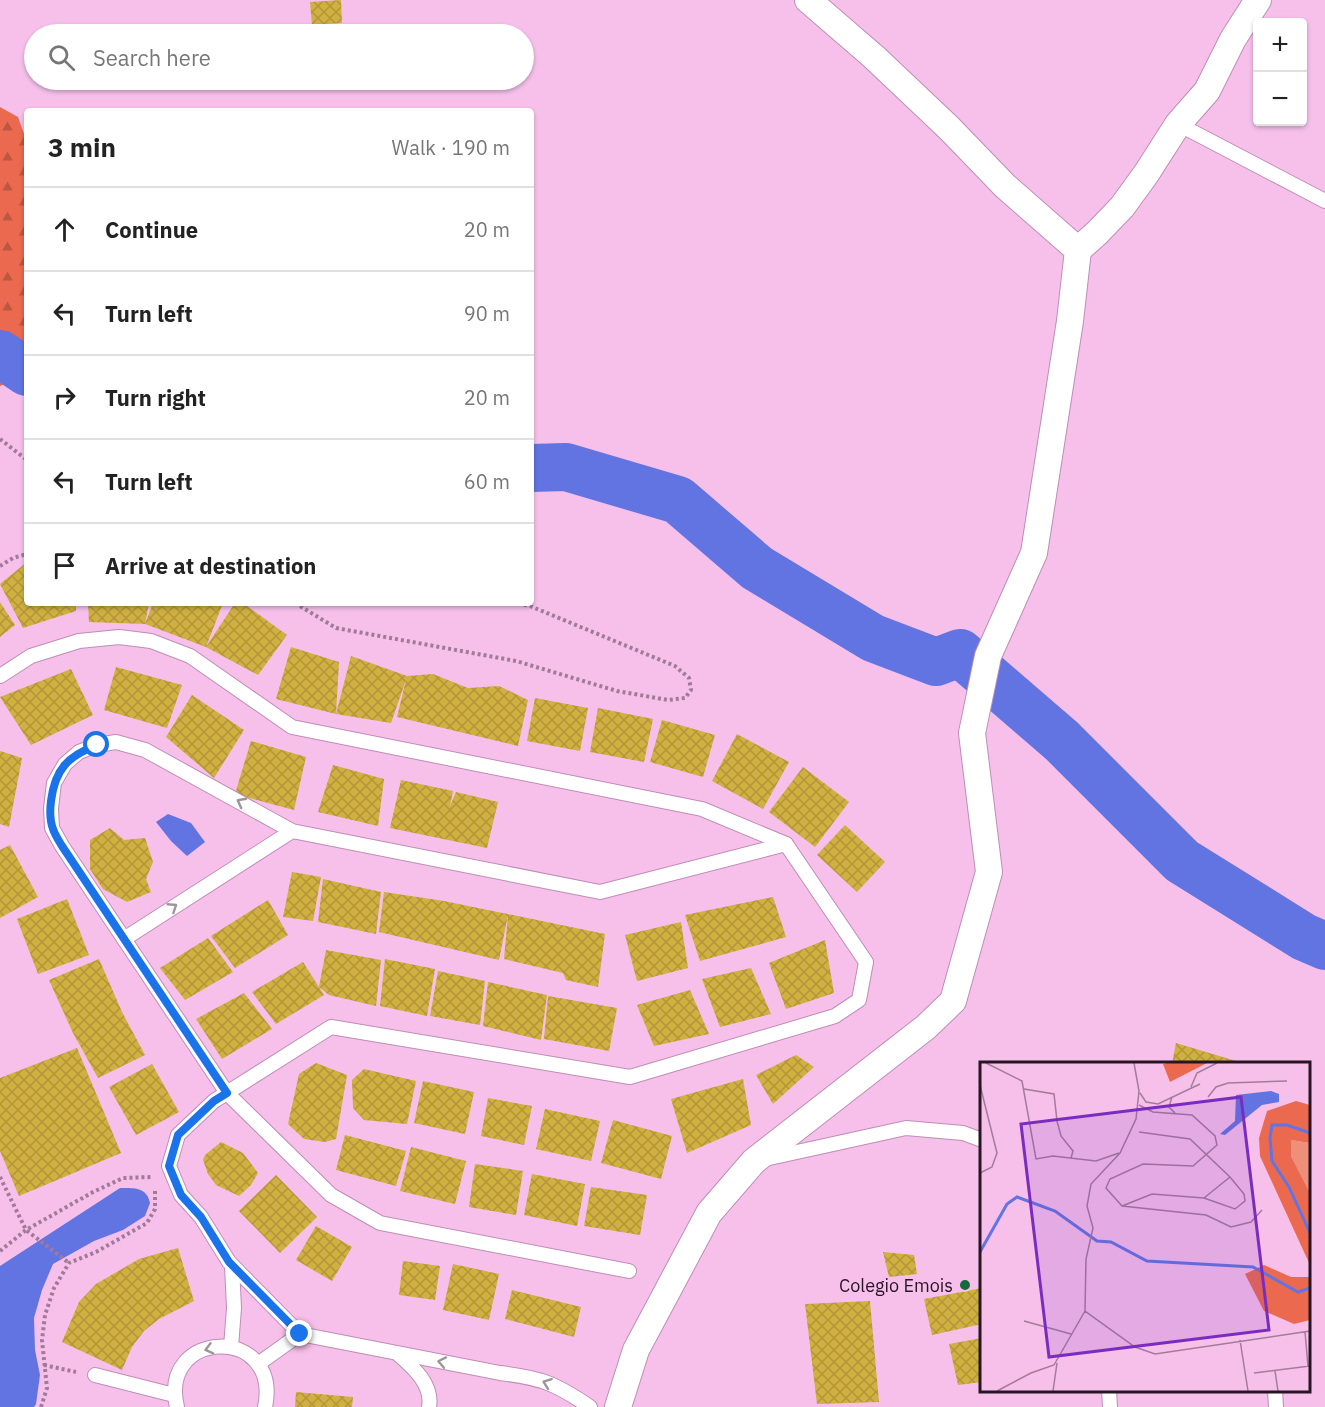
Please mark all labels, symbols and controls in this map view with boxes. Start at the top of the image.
map controls [1253,18,1307,126]
button: + [1253,18,1307,72]
search box [24,24,534,90]
icon: search [45,41,78,74]
text: Search here [93,43,211,72]
button: − [1253,72,1307,126]
text: 3 min [48,130,116,164]
text: Walk · 190 m [392,134,510,161]
icon: ahead [48,213,81,246]
text: Continue [105,215,198,244]
text: 20 m [464,216,510,243]
icon: left [48,297,81,330]
text: Turn left [105,299,193,328]
text: 90 m [464,300,510,327]
icon: right [48,381,81,414]
text: Turn right [105,383,206,412]
text: 20 m [464,384,510,411]
icon: left [48,465,81,498]
text: Turn left [105,467,193,496]
text: 60 m [464,468,510,495]
icon: arrive [48,549,81,582]
text: Arrive at destination [105,551,316,580]
route start [83,731,109,757]
one-way arrow [237,798,247,809]
one-way arrow [167,903,177,915]
inset map [980,1062,1310,1392]
place label: Colegio Emois [839,1274,953,1297]
marker: Colegio Emois [958,1278,972,1292]
route end [286,1320,312,1346]
one-way arrow [204,1341,214,1354]
one-way arrow [438,1356,448,1369]
one-way arrow [543,1377,553,1390]

